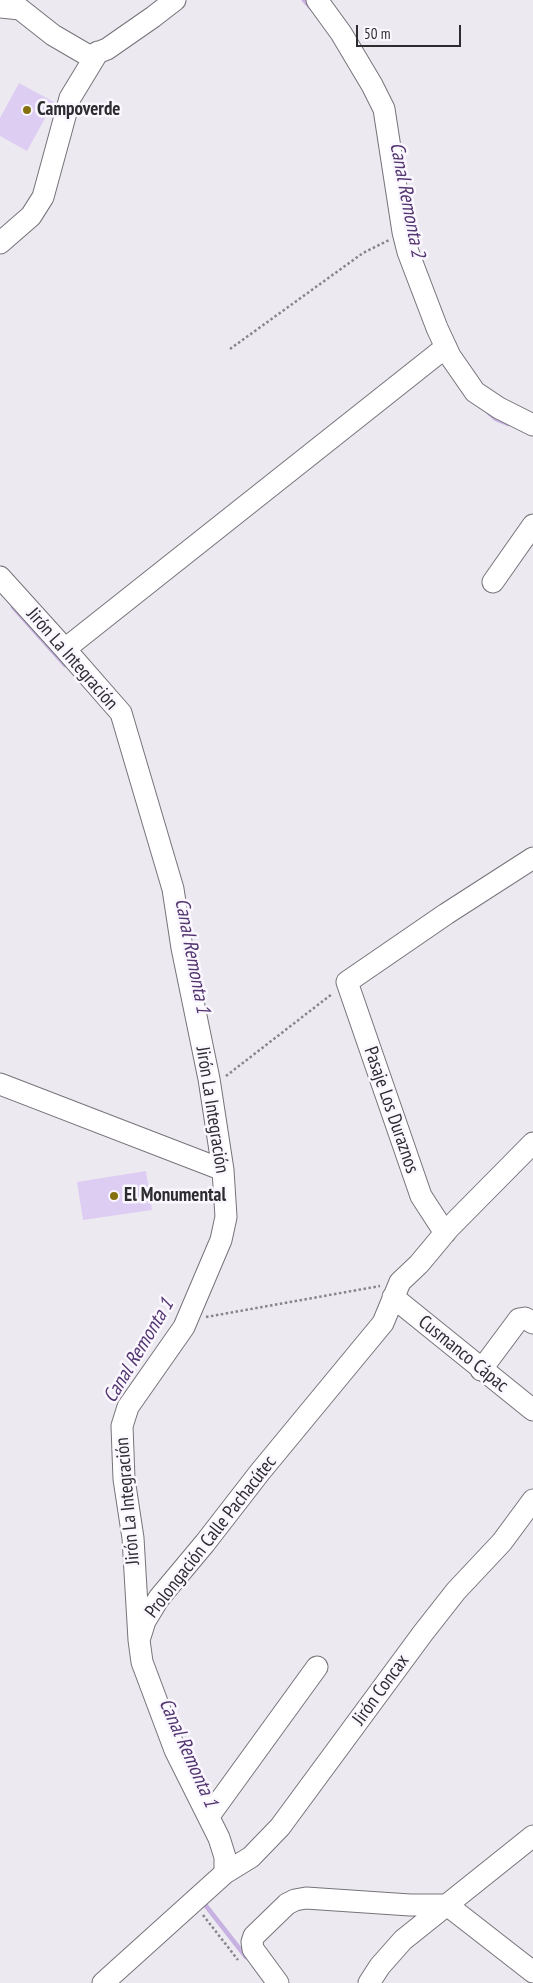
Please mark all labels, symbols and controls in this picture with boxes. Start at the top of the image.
scale bar [358,15,463,47]
text: 50 m [364,24,390,43]
place label: Campoverde [37,99,120,121]
marker: Campoverde [21,104,33,116]
water label: Canal Remonta 2 [384,140,430,260]
street label: Jirón La Integración [22,603,122,715]
water label: Canal Remonta 1 [169,896,215,1016]
street label: Pasaje Los Duraznos [359,1044,423,1176]
street label: Jirón La Integración [191,1045,233,1175]
place label: El Monumental [124,1185,226,1207]
marker: El Monumental [108,1190,120,1202]
water label: Canal Remonta 1 [99,1295,179,1407]
street label: Cusmanco Cápac [413,1311,513,1397]
street label: Jirón La Integración [111,1436,145,1566]
street label: Prolongación Calle Pachacútec [141,1451,281,1623]
street label: Jirón Concax [348,1650,414,1730]
water label: Canal Remonta 1 [153,1695,223,1811]

